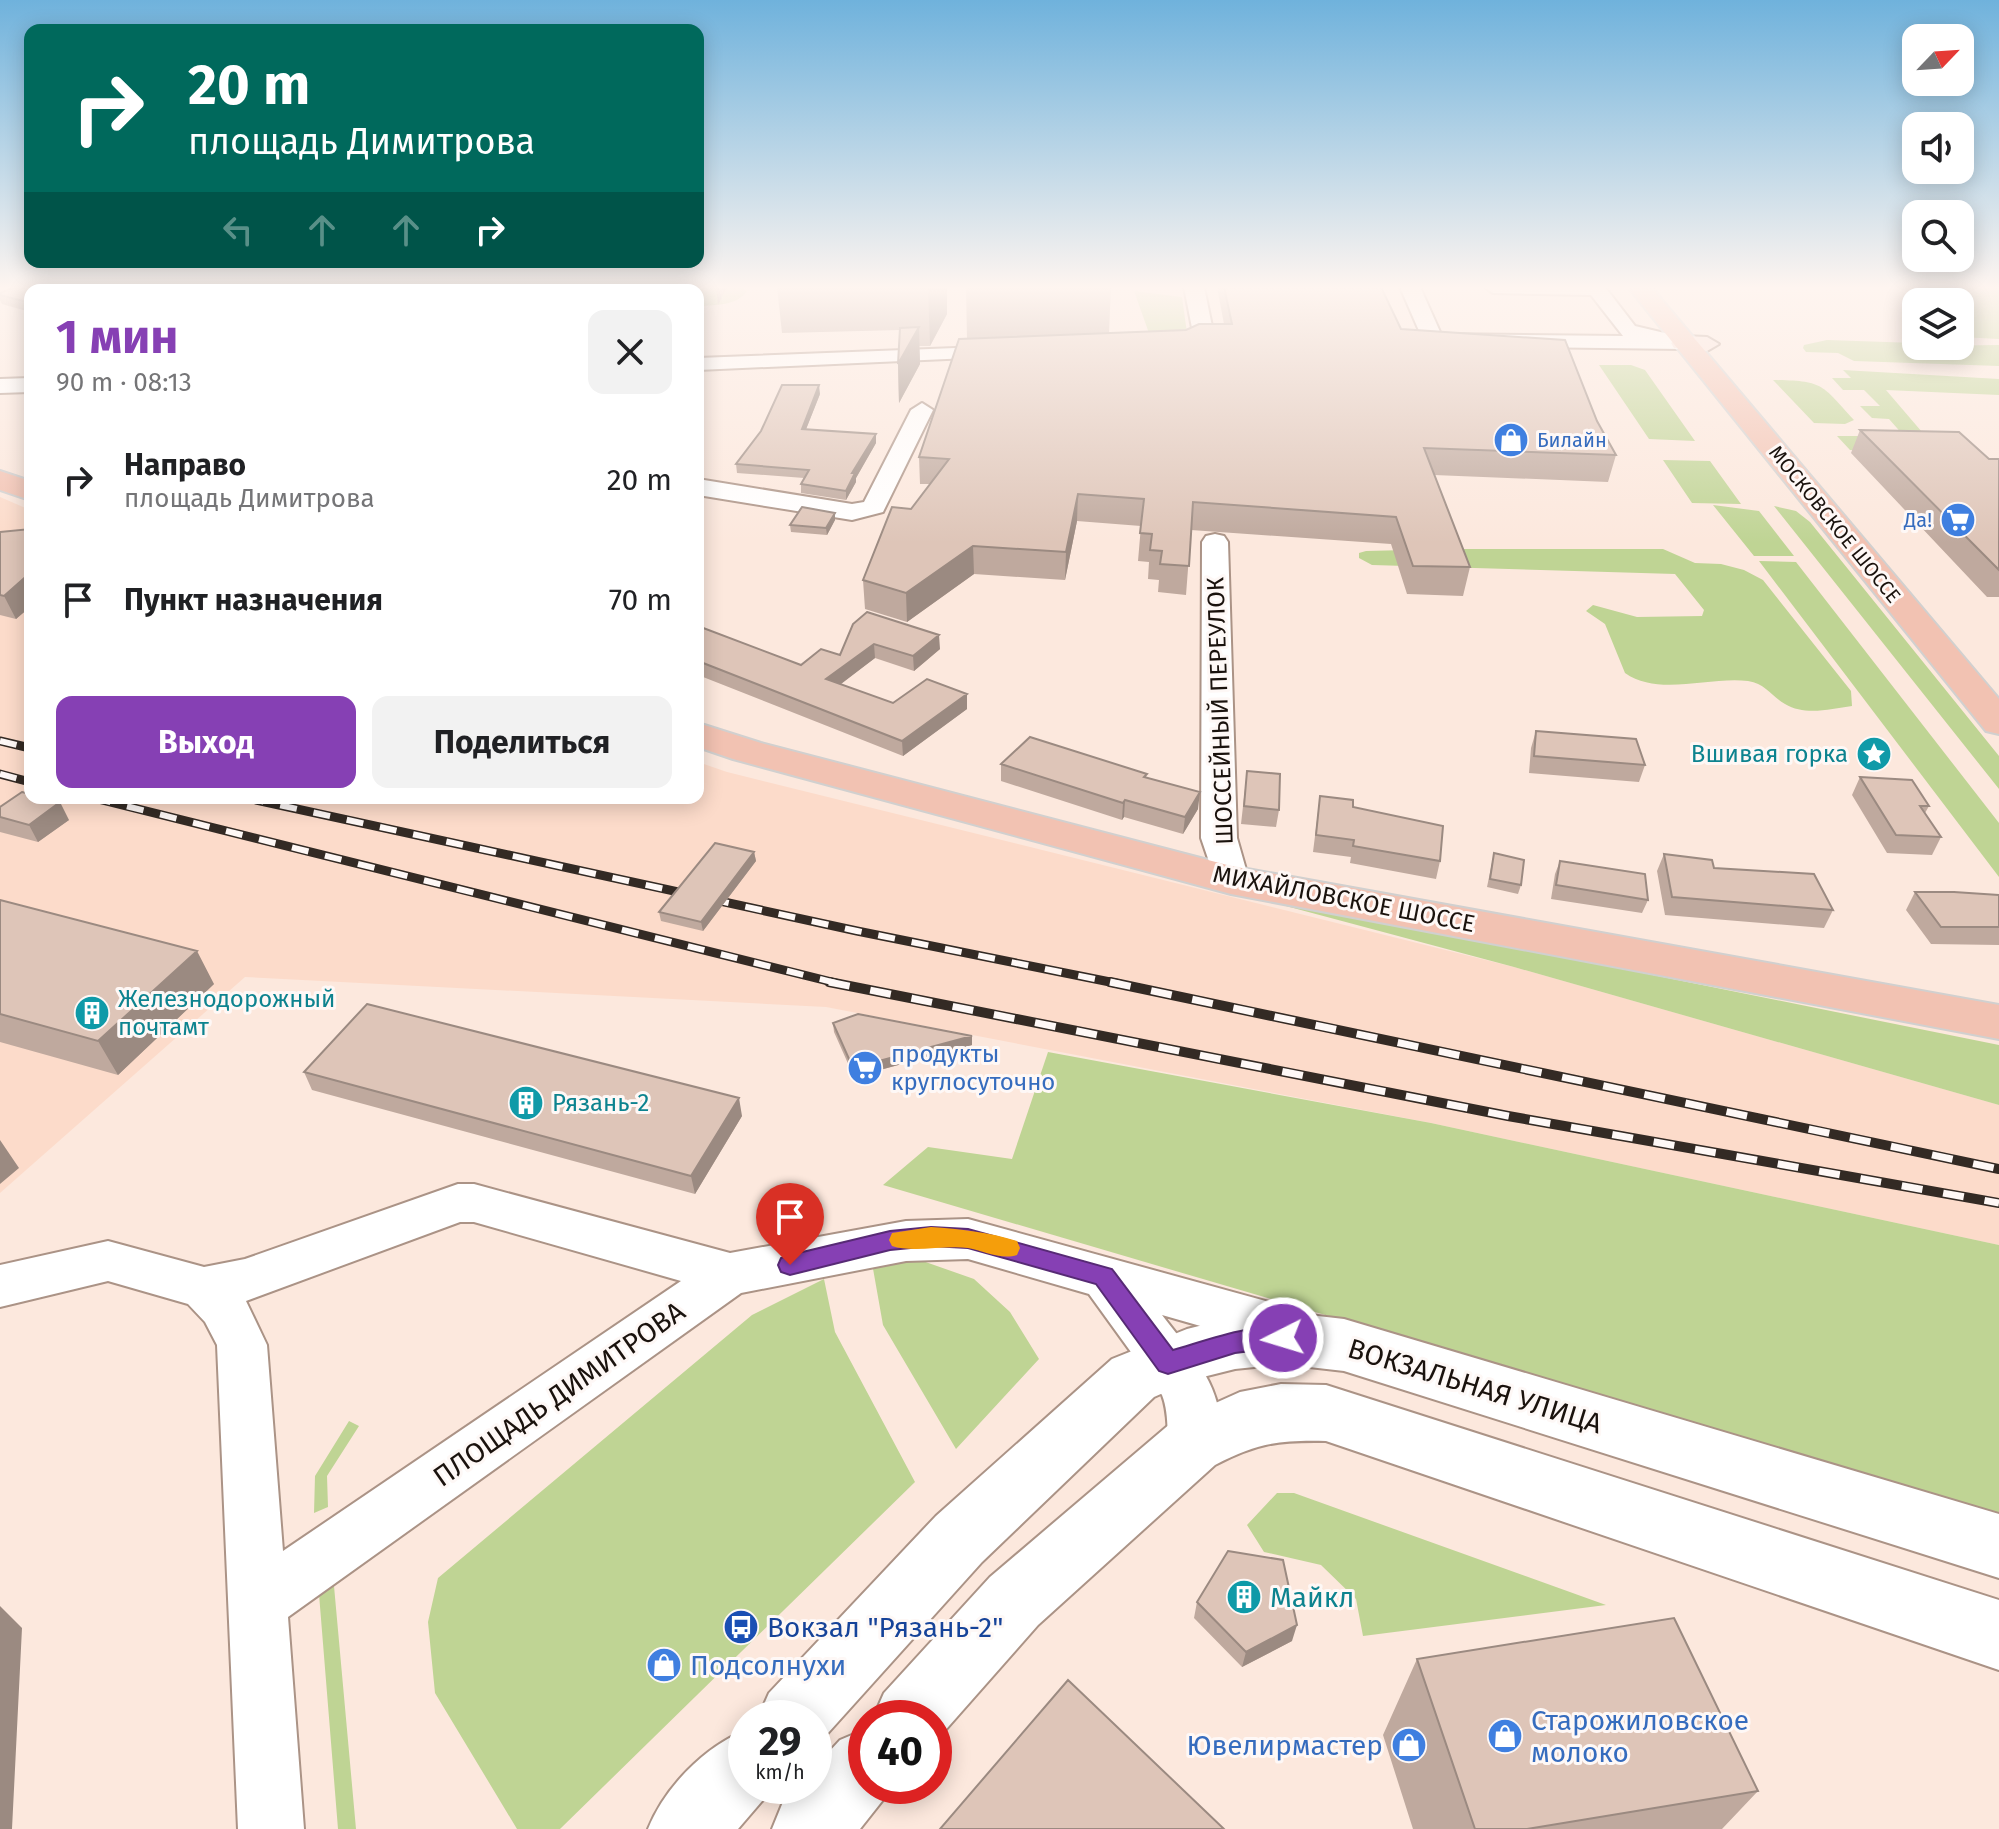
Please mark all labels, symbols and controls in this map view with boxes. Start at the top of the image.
north arrow [1902,24,1974,96]
map controls [1902,24,1974,360]
text: 20 m [188,52,310,119]
icon: right [56,56,160,160]
button: sound [1902,112,1974,184]
text: площадь Димитрова [188,120,535,164]
button: search [1902,200,1974,272]
icon: left [216,208,260,252]
icon: ahead [300,208,344,252]
icon: ahead [384,208,428,252]
icon: right [468,208,512,252]
button: layers [1902,288,1974,360]
text: 1 мин [56,308,178,366]
button: close [588,310,672,394]
text: 90 m · 08:13 [56,367,192,398]
shop icon: Билайн [1492,421,1530,459]
place label: Билайн [1537,428,1607,452]
street label: МОСКОВСКОЕ ШОССЕ [1764,440,1906,608]
text: Направо [124,447,246,483]
icon: right [56,458,100,502]
text: 20 m [607,462,672,498]
text: площадь Димитрова [124,483,375,514]
supermarket icon: Да! [1939,501,1977,539]
place label: Да! [1903,508,1932,532]
street label: ШОССЕЙНЫЙ ПЕРЕУЛОК [1201,577,1239,845]
icon: arrive [56,578,100,622]
text: Пункт назначения [124,582,383,618]
text: 70 m [609,582,672,618]
button: Выход [56,696,356,788]
button: Поделиться [372,696,672,788]
place icon: Вшивая горка [1855,735,1893,773]
place label: Вшивая горка [1691,740,1848,768]
street label: МИХАЙЛОВСКОЕ ШОССЕ [1211,860,1477,938]
place label: Железнодорожный почтамт [118,985,335,1041]
building icon: Железнодорожный почтамт [73,994,111,1032]
place label: продукты круглосуточно [891,1040,1055,1096]
supermarket icon: продукты круглосуточно [846,1049,884,1087]
building icon: Рязань-2 [507,1084,545,1122]
place label: Рязань-2 [552,1089,649,1117]
pin [756,1183,824,1265]
icon: arrive [768,1195,812,1239]
street label: ПЛОЩАДЬ ДИМИТРОВА [427,1295,691,1493]
position arrow [1241,1296,1325,1380]
street label: ВОКЗАЛЬНАЯ УЛИЦА [1344,1332,1606,1440]
building icon: Майкл [1225,1578,1263,1616]
place label: Майкл [1270,1581,1354,1614]
bus stop icon: Вокзал "Рязань-2" [722,1608,760,1646]
place label: Вокзал "Рязань-2" [767,1611,1003,1644]
shop icon: Подсолнухи [645,1646,683,1684]
place label: Подсолнухи [690,1649,846,1682]
speed limit sign: 40 [848,1700,952,1804]
place label: Старожиловское молоко [1531,1704,1749,1769]
shop icon: Старожиловское молоко [1486,1717,1524,1755]
text: 29 [759,1718,801,1766]
shop icon: Ювелирмастер [1390,1726,1428,1764]
place label: Ювелирмастер [1186,1729,1383,1762]
text: km/h [755,1760,805,1784]

